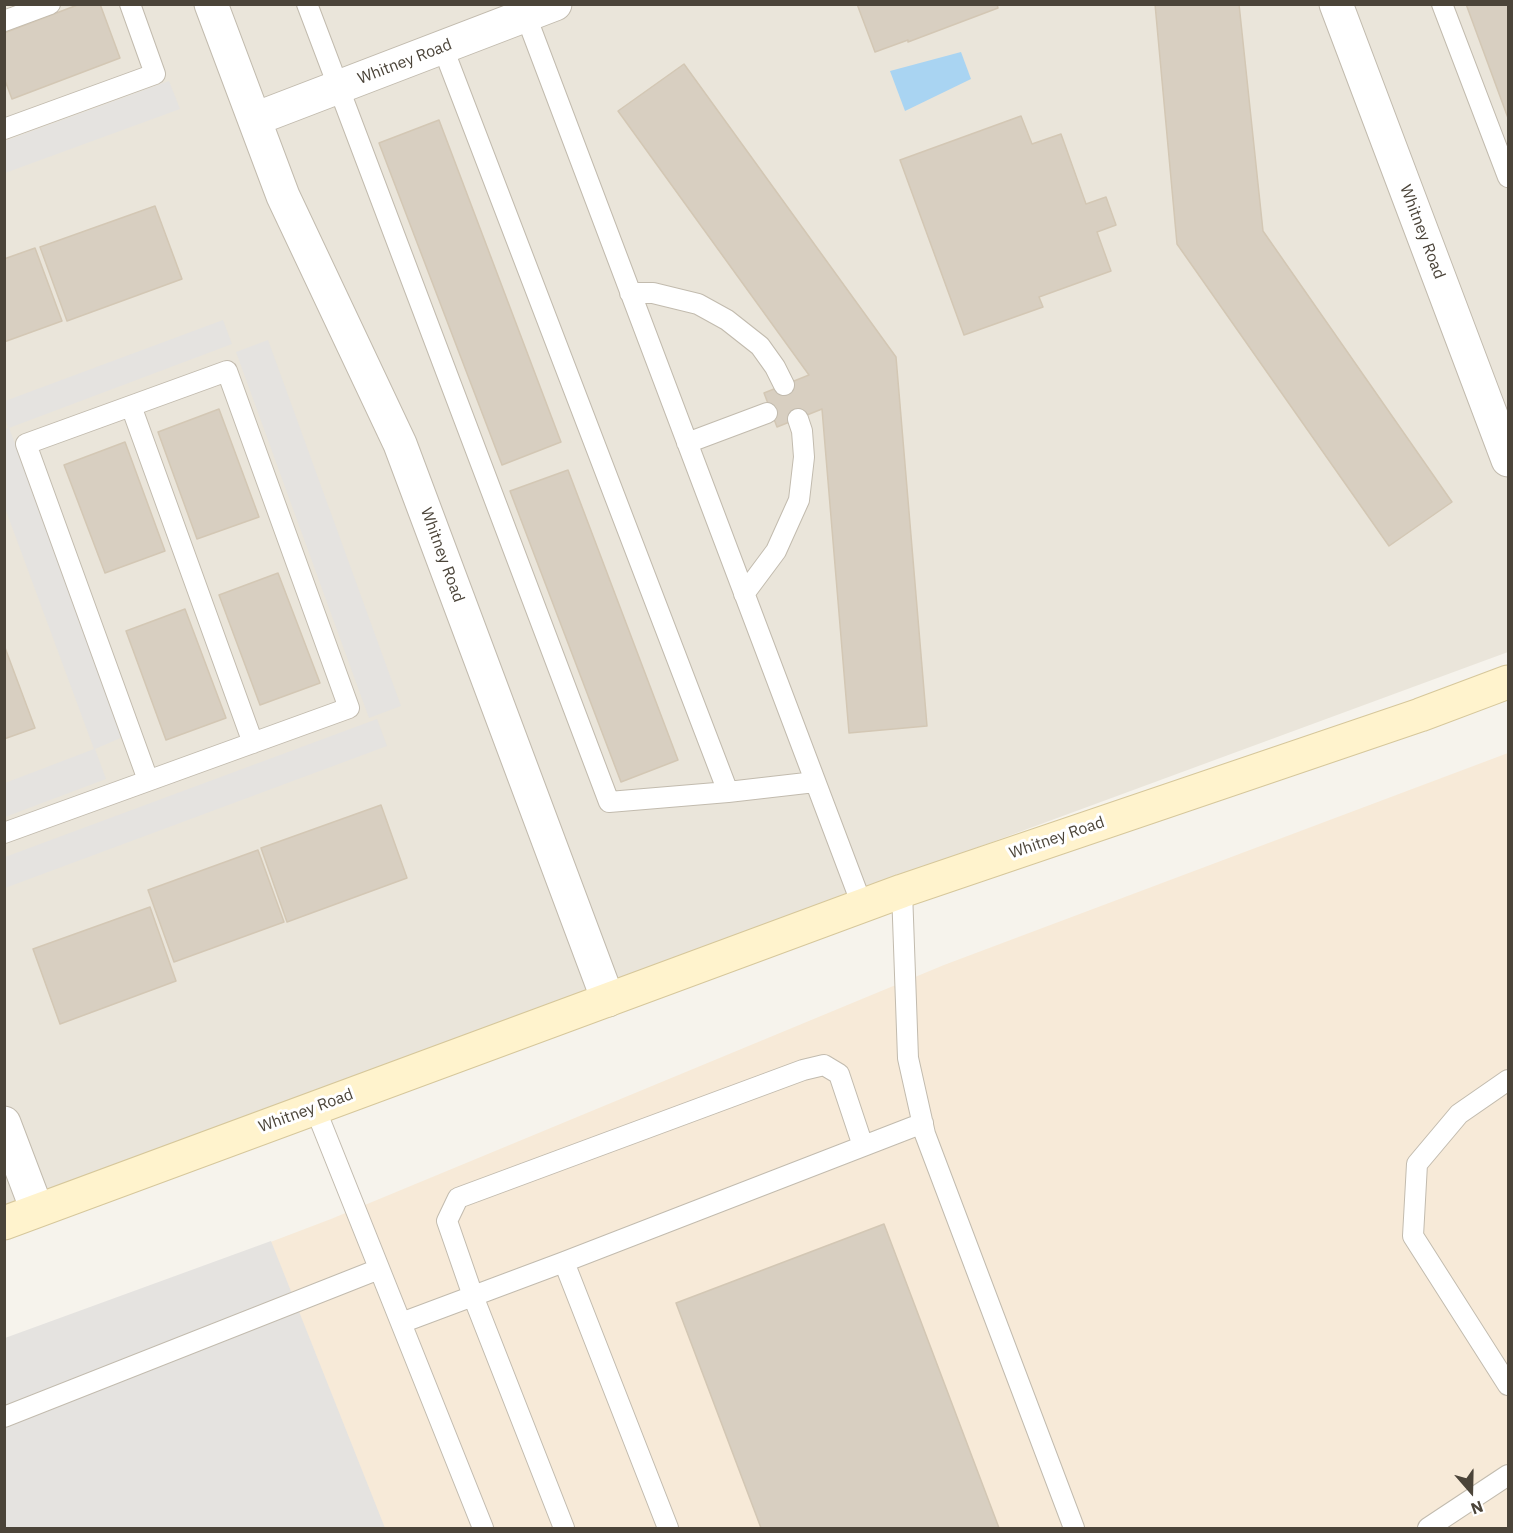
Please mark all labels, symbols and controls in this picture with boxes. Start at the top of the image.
street label: Whitney Road [355,35,455,89]
street label: Whitney Road [1395,182,1449,282]
street label: Whitney Road [416,505,468,605]
street label: Whitney Road [1007,813,1107,863]
street label: Whitney Road [256,1085,356,1137]
north arrow [1441,1461,1501,1521]
text: N [1468,1497,1486,1519]

